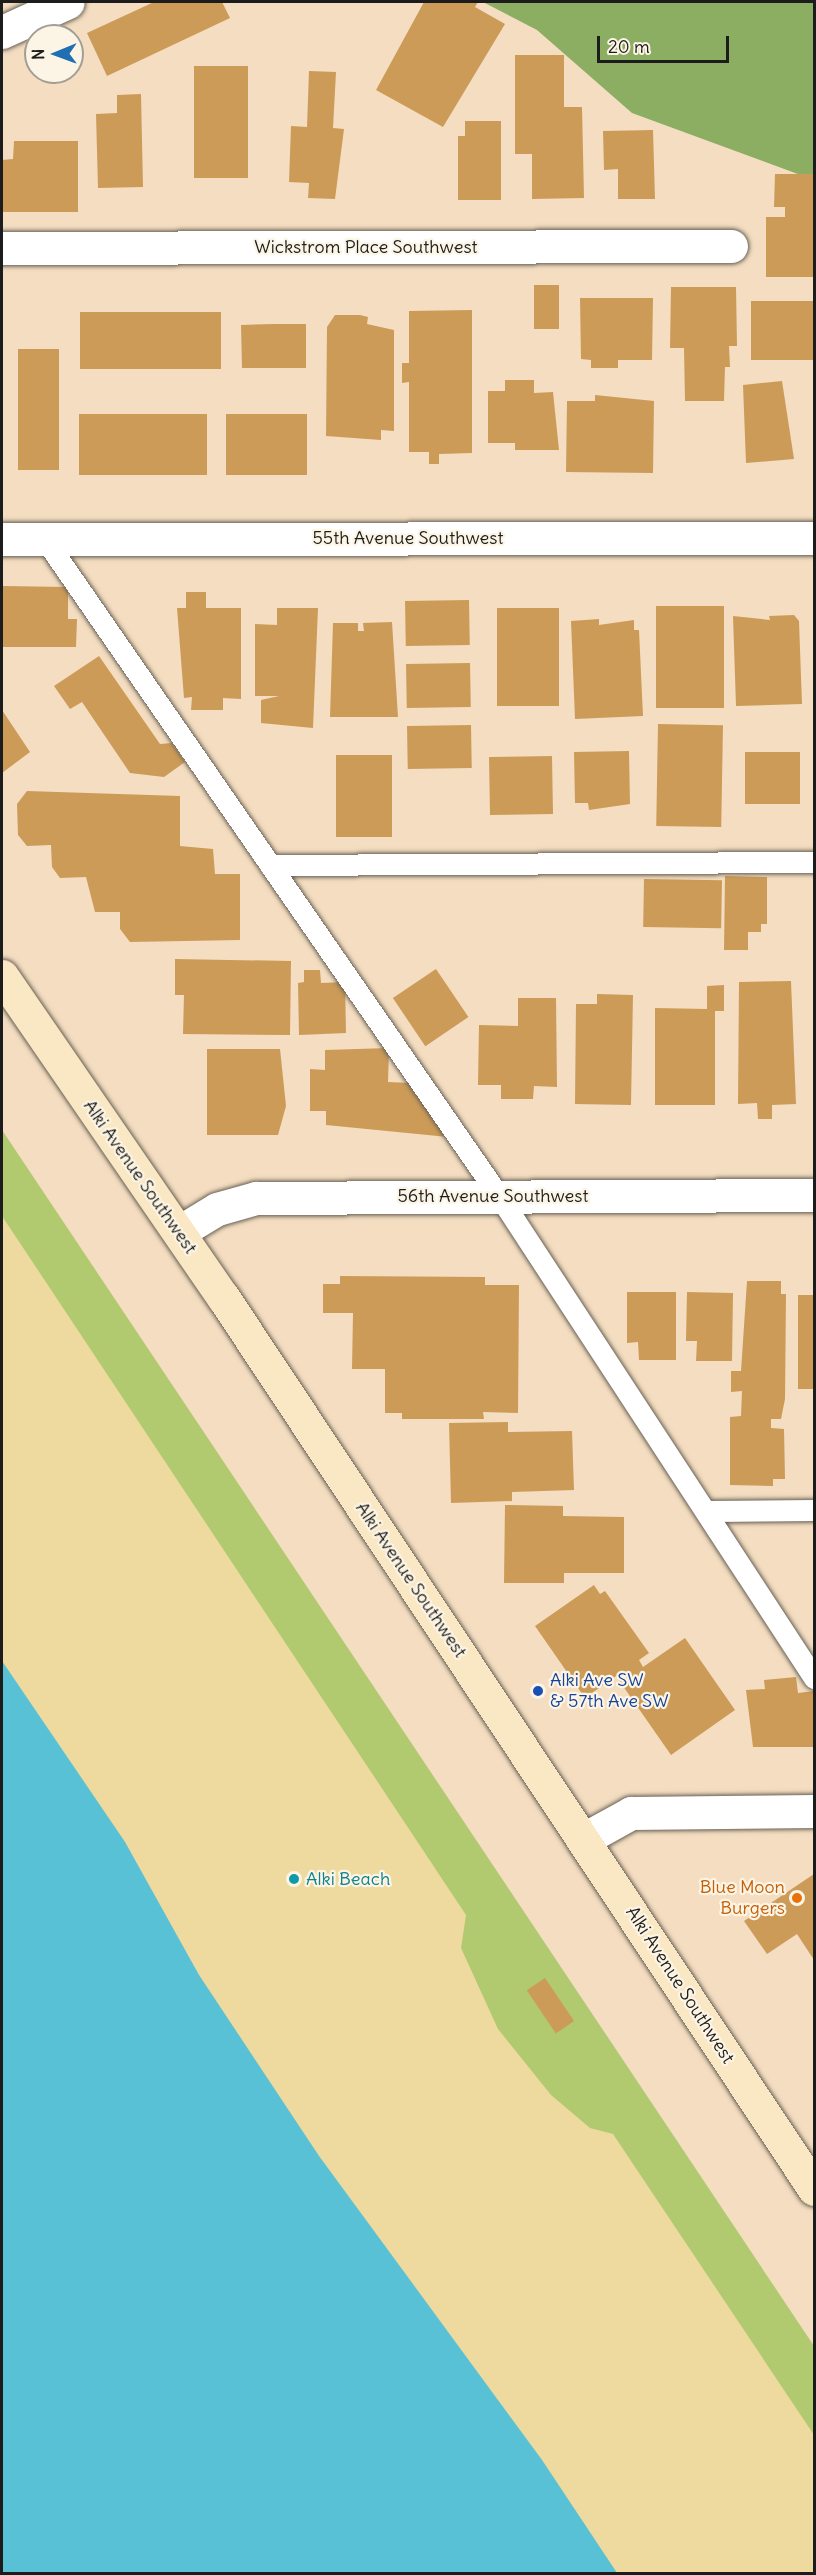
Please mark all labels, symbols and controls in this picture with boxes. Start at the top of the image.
north arrow [24,24,84,84]
scale bar [600,24,732,62]
text: 20 m [608,35,650,58]
text: N [28,49,48,60]
street label: Wickstrom Place Southwest [254,236,478,258]
street label: 55th Avenue Southwest [312,527,504,549]
street label: Alki Avenue Southwest [79,1096,201,1258]
street label: 56th Avenue Southwest [397,1185,589,1207]
street label: Alki Avenue Southwest [351,1498,471,1662]
place label: Alki Ave SW & 57th Ave SW [550,1670,668,1712]
marker: Alki Ave SW & 57th Ave SW [531,1684,545,1698]
place label: Alki Beach [306,1868,390,1890]
marker: Alki Beach [287,1872,301,1886]
place label: Blue Moon Burgers [700,1877,785,1920]
marker: Blue Moon Burgers [790,1891,804,1905]
street label: Alki Avenue Southwest [621,1902,739,2068]

